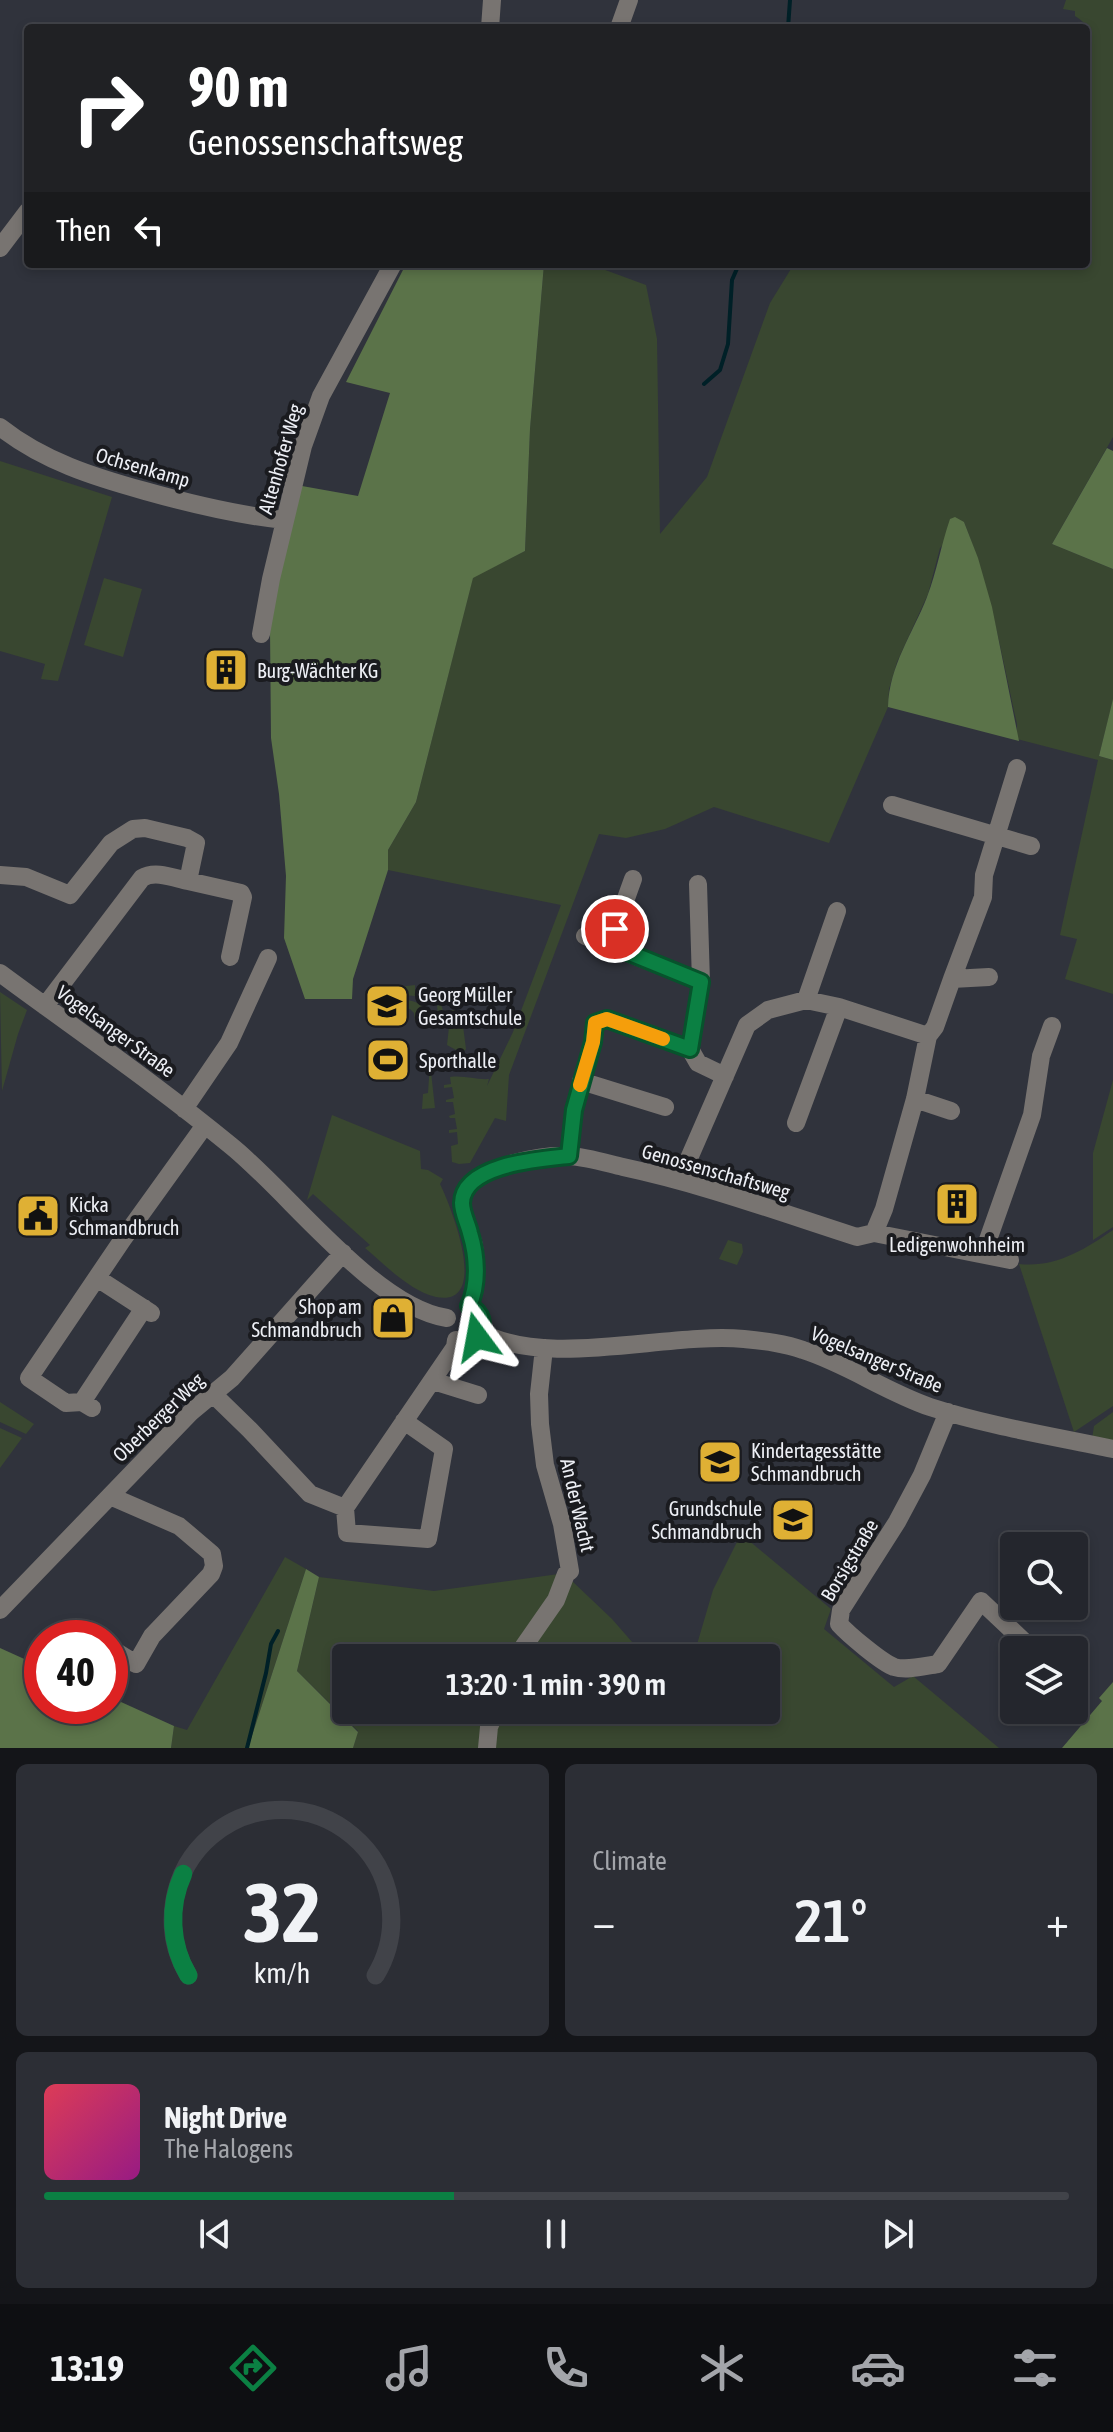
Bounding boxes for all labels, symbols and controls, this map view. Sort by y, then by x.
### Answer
text: 90 m [188,55,289,119]
icon: right [56,56,160,160]
text: Genossenschaftsweg [188,121,463,163]
icon: left [127,208,171,252]
text: Then [56,213,111,247]
street label: Altenhofer Weg [253,401,307,517]
street label: Ochsenkamp [93,443,193,491]
building icon: Burg-Wächter KG [202,646,250,694]
place label: Burg-Wächter KG [257,659,378,682]
pin [581,895,649,963]
icon: arrive [593,907,637,951]
street label: Vogelsanger Straße [52,980,180,1082]
school or university icon: Georg Müller Gesamtschule [363,982,411,1030]
place label: Georg Müller Gesamtschule [418,983,522,1029]
sports icon: Sporthalle [364,1036,412,1084]
place label: Sporthalle [419,1049,496,1072]
street label: Genossenschaftsweg [639,1139,793,1203]
building icon: Ledigenwohnheim [933,1180,981,1228]
public building icon: Kicka Schmandbruch [14,1192,62,1240]
place label: Kicka Schmandbruch [69,1193,180,1239]
place label: Ledigenwohnheim [889,1233,1025,1256]
shop icon: Shop am Schmandbruch [369,1294,417,1342]
place label: Shop am Schmandbruch [251,1295,362,1341]
position arrow [435,1295,519,1379]
street label: Vogelsanger Straße [808,1321,946,1397]
street label: Oberberger Weg [108,1368,209,1466]
school or university icon: Kindertagesstätte Schmandbruch [696,1438,744,1486]
place label: Kindertagesstätte Schmandbruch [751,1439,881,1485]
street label: An der Wacht [556,1456,600,1554]
school or university icon: Grundschule Schmandbruch [769,1496,817,1544]
place label: Grundschule Schmandbruch [651,1497,762,1543]
street label: Borsigstraße [816,1515,882,1605]
map controls [1000,1532,1088,1724]
button: search [1000,1532,1088,1620]
speed limit sign: 40 [24,1620,128,1724]
button: layers [1000,1636,1088,1724]
text: 13:20 · 1 min · 390 m [446,1667,666,1701]
text: Climate [593,1846,667,1876]
text: 32 [243,1864,321,1960]
text: 21° [794,1886,867,1955]
text: − [593,1896,615,1946]
text: + [1046,1896,1069,1946]
text: km/h [254,1956,311,1989]
text: Night Drive [164,2100,287,2134]
text: The Halogens [164,2134,293,2164]
icon: previous [193,2212,237,2256]
icon: pause [534,2212,578,2256]
icon: next [876,2212,920,2256]
icon: directions [225,2340,281,2396]
icon: music [381,2340,437,2396]
icon: phone [538,2340,594,2396]
icon: climate [694,2340,750,2396]
icon: car [850,2340,906,2396]
icon: filters [1007,2340,1063,2396]
text: 13:19 [50,2347,124,2389]

